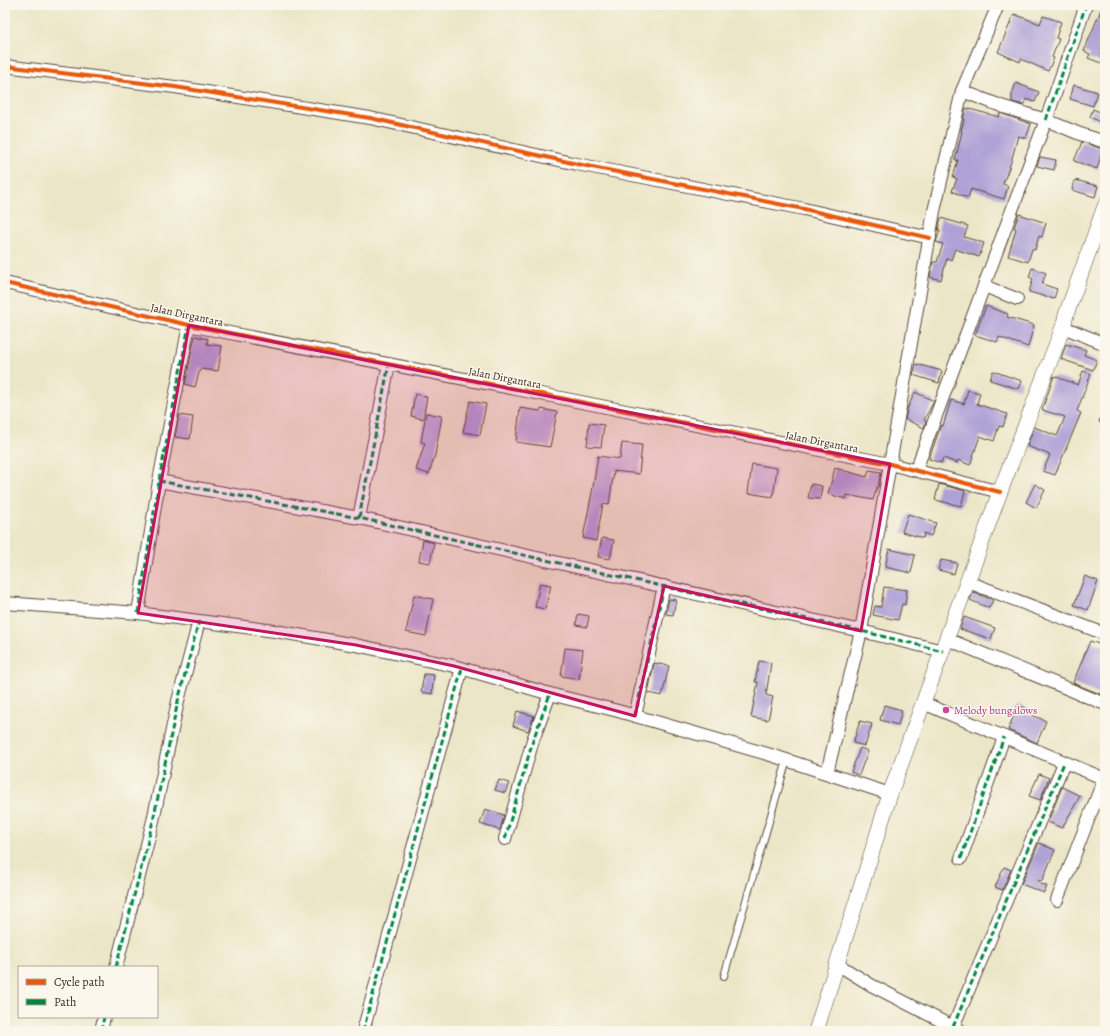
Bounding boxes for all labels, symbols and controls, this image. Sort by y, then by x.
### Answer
street label: Jalan Dirgantara [149,300,226,330]
street label: Jalan Dirgantara [467,364,544,393]
street label: Jalan Dirgantara [784,428,861,457]
place label: Melody bungalows [954,703,1037,718]
marker: Melody bungalows [941,705,951,715]
legend [18,966,158,1018]
text: Cycle path [54,974,105,990]
text: Path [54,994,77,1010]

